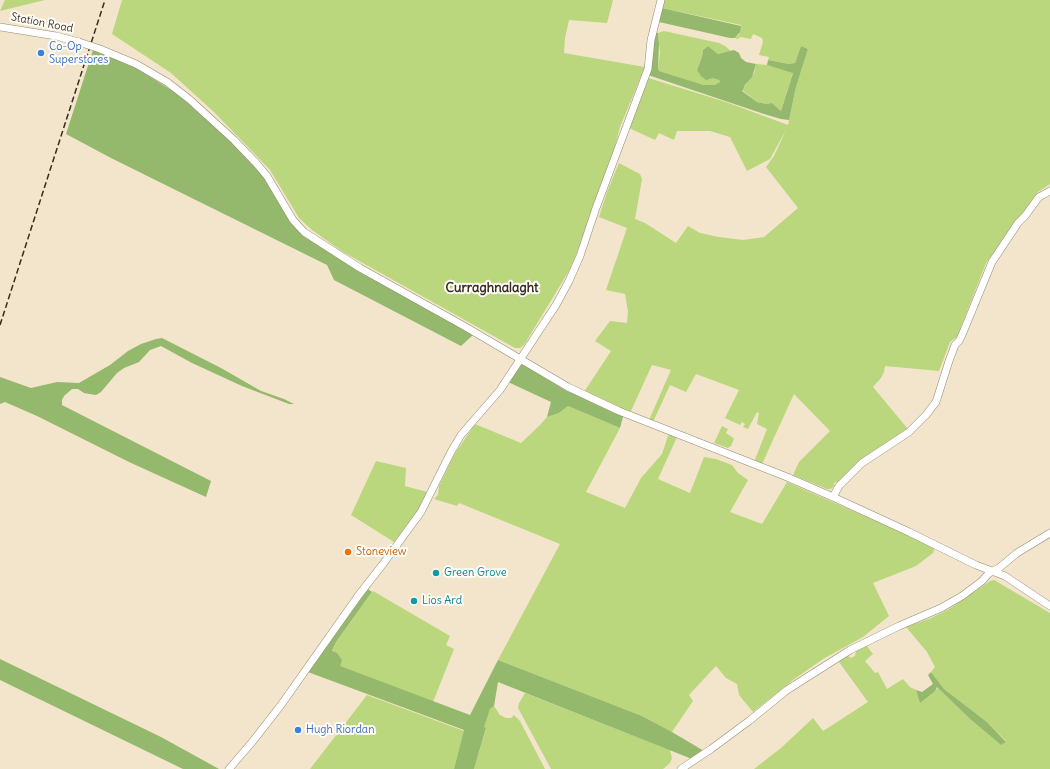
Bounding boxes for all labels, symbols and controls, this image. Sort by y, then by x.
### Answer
street label: Station Road [10,11,74,35]
place label: Co-Op Superstores [49,40,108,66]
marker: Co-Op Superstores [36,48,46,58]
district label: Curraghnalaght [446,280,538,296]
place label: Stoneview [356,545,406,559]
marker: Stoneview [343,547,353,557]
place label: Green Grove [444,566,507,580]
marker: Green Grove [431,568,441,578]
place label: Lios Ard [422,594,462,608]
marker: Lios Ard [409,596,419,606]
place label: Hugh Riordan [306,723,375,737]
marker: Hugh Riordan [293,725,303,735]

